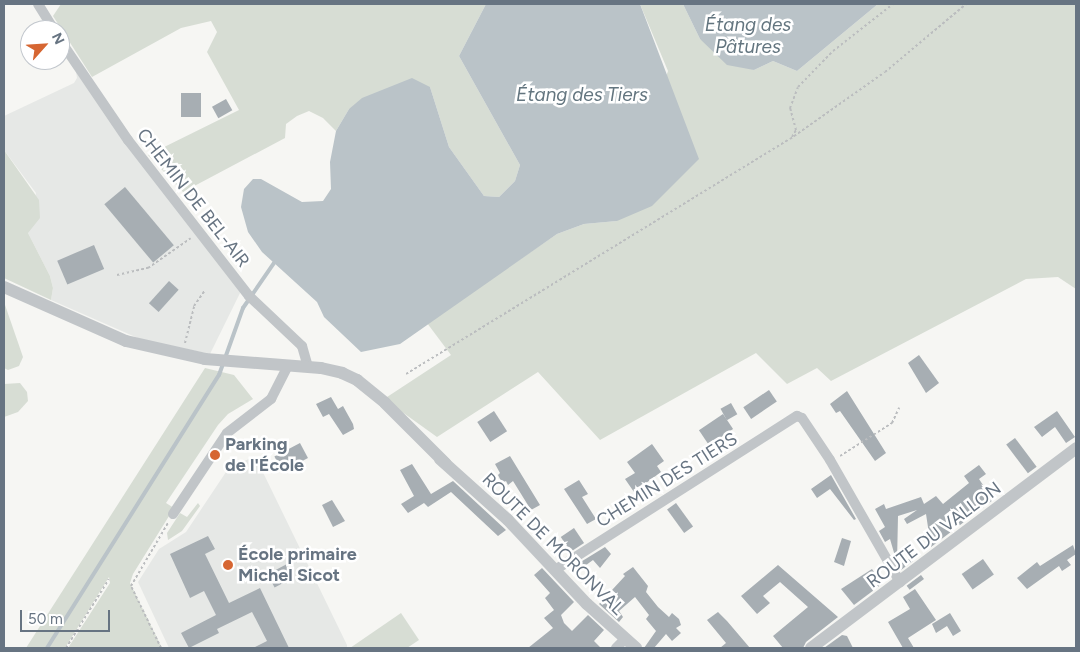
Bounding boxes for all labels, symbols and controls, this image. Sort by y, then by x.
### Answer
water label: Étang des Pâtures [705,14,791,58]
north arrow [20,20,70,70]
text: N [48,30,68,47]
water label: Étang des Tiers [516,84,648,106]
street label: CHEMIN DE BEL-AIR [132,124,254,272]
street label: CHEMIN DES TIERS [593,428,741,532]
place label: Parking de l'École [225,434,304,476]
marker: Parking de l'École [209,449,221,461]
street label: ROUTE DE MORONVAL [478,469,628,619]
street label: ROUTE DU VALLON [863,477,1005,593]
place label: École primaire Michel Sicot [238,544,357,586]
marker: École primaire Michel Sicot [222,559,234,571]
scale bar [22,600,112,632]
text: 50 m [28,610,63,628]

